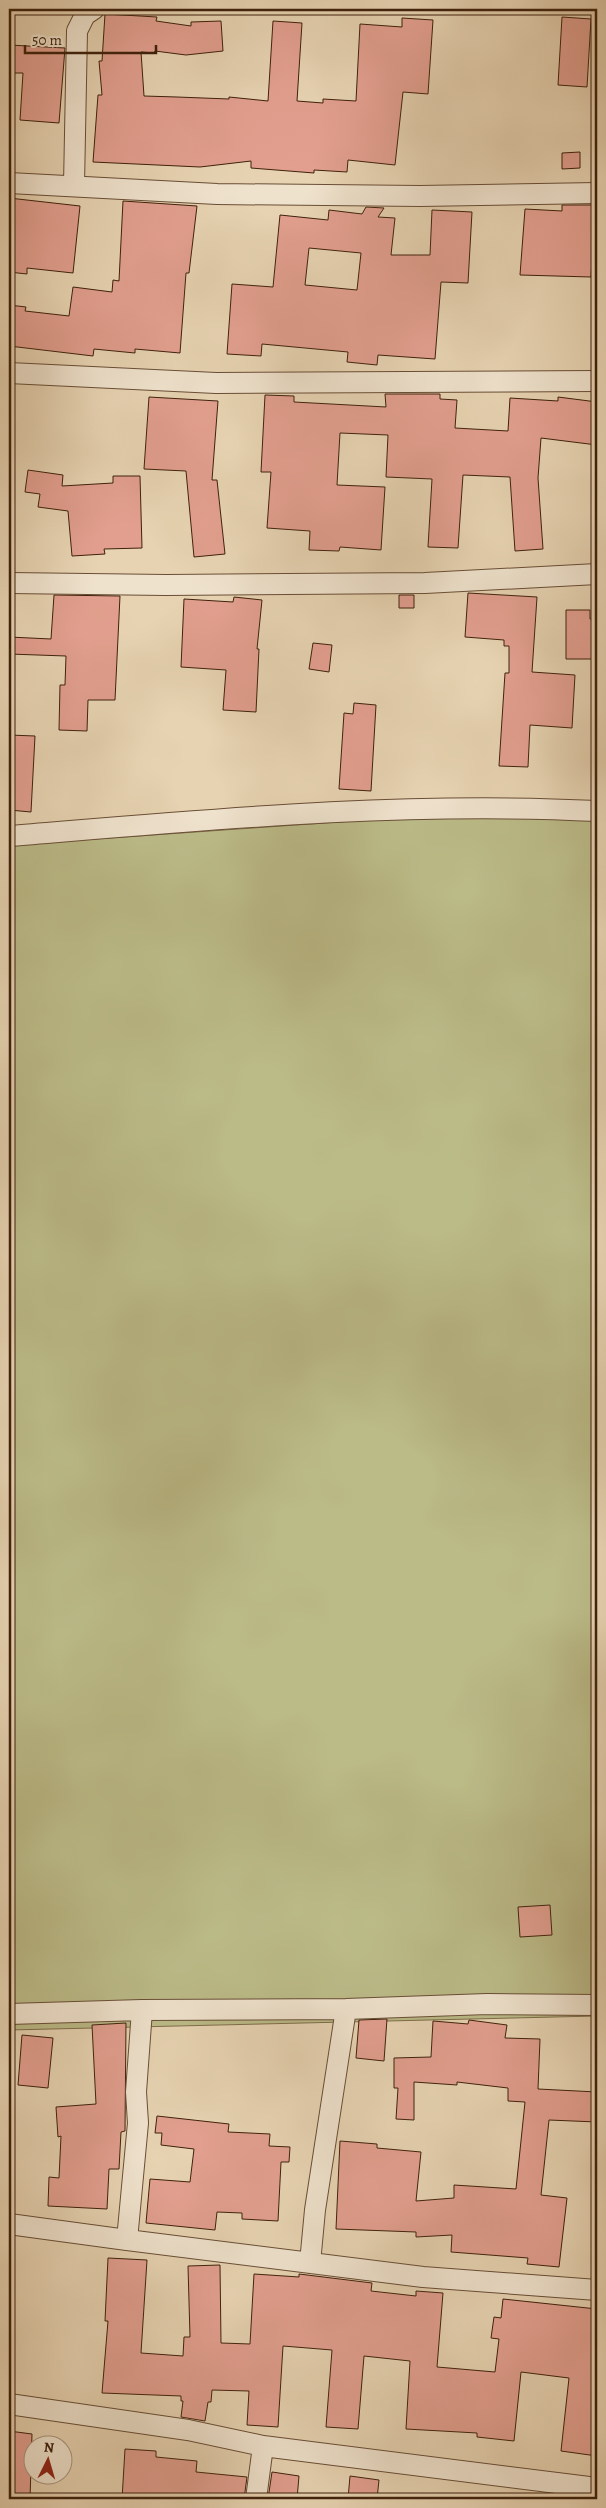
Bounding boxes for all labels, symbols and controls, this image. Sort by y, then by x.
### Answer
scale bar [25,22,156,54]
text: 50 m [32,30,62,50]
north arrow [22,2436,72,2486]
text: N [43,2438,55,2457]

